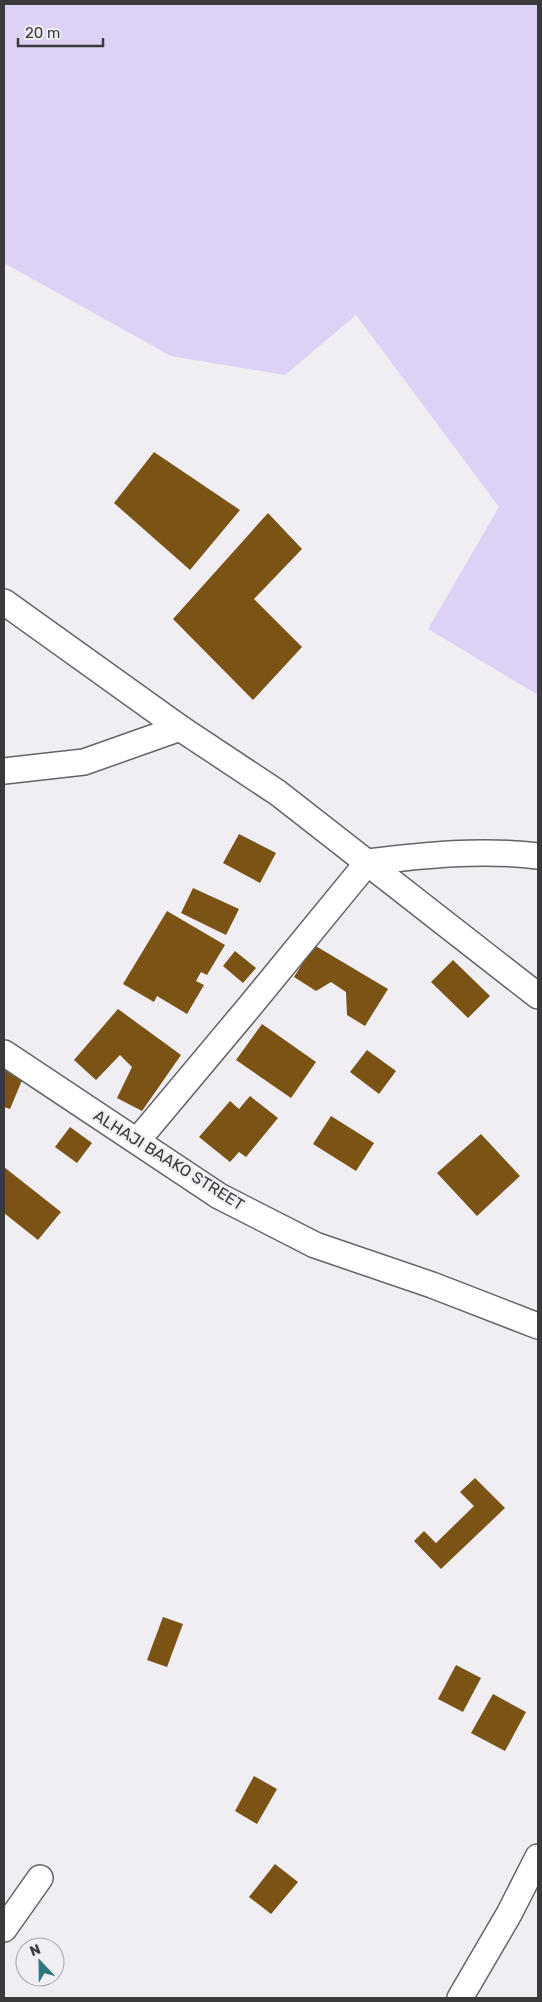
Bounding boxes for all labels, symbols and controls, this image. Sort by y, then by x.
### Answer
scale bar [18,15,102,47]
text: 20 m [25,24,60,42]
street label: ALHAJI BAAKO STREET [90,1106,248,1214]
north arrow [15,1937,65,1987]
text: N [27,1941,43,1960]

